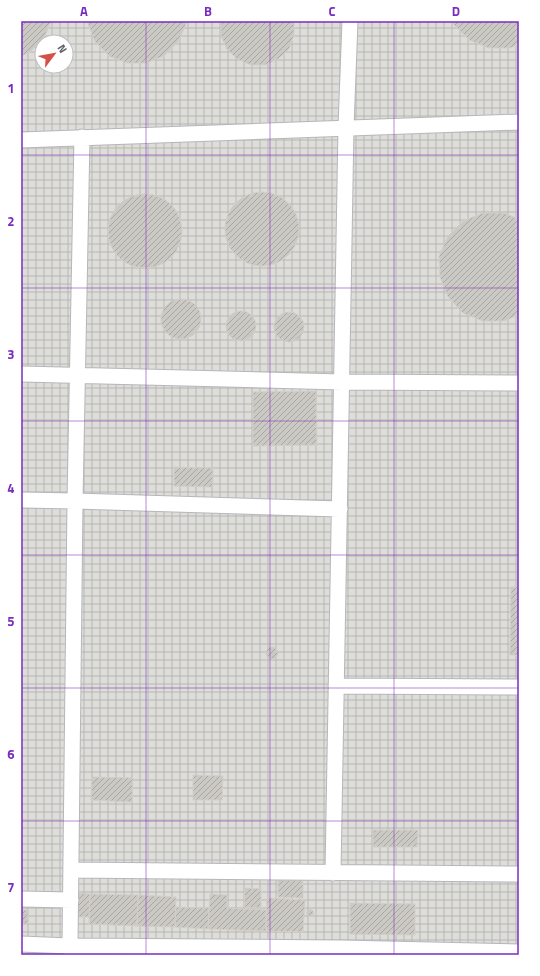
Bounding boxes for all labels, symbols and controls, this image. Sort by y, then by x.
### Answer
text: A [80,1,88,21]
text: B [204,1,212,21]
text: C [328,1,336,21]
text: D [452,1,460,21]
north arrow [34,34,74,74]
text: N [54,41,71,56]
text: 1 [7,78,15,98]
text: 2 [7,211,15,231]
text: 3 [7,344,15,364]
text: 4 [7,478,15,498]
text: 5 [7,611,15,631]
text: 6 [7,744,15,764]
text: 7 [7,877,15,897]

